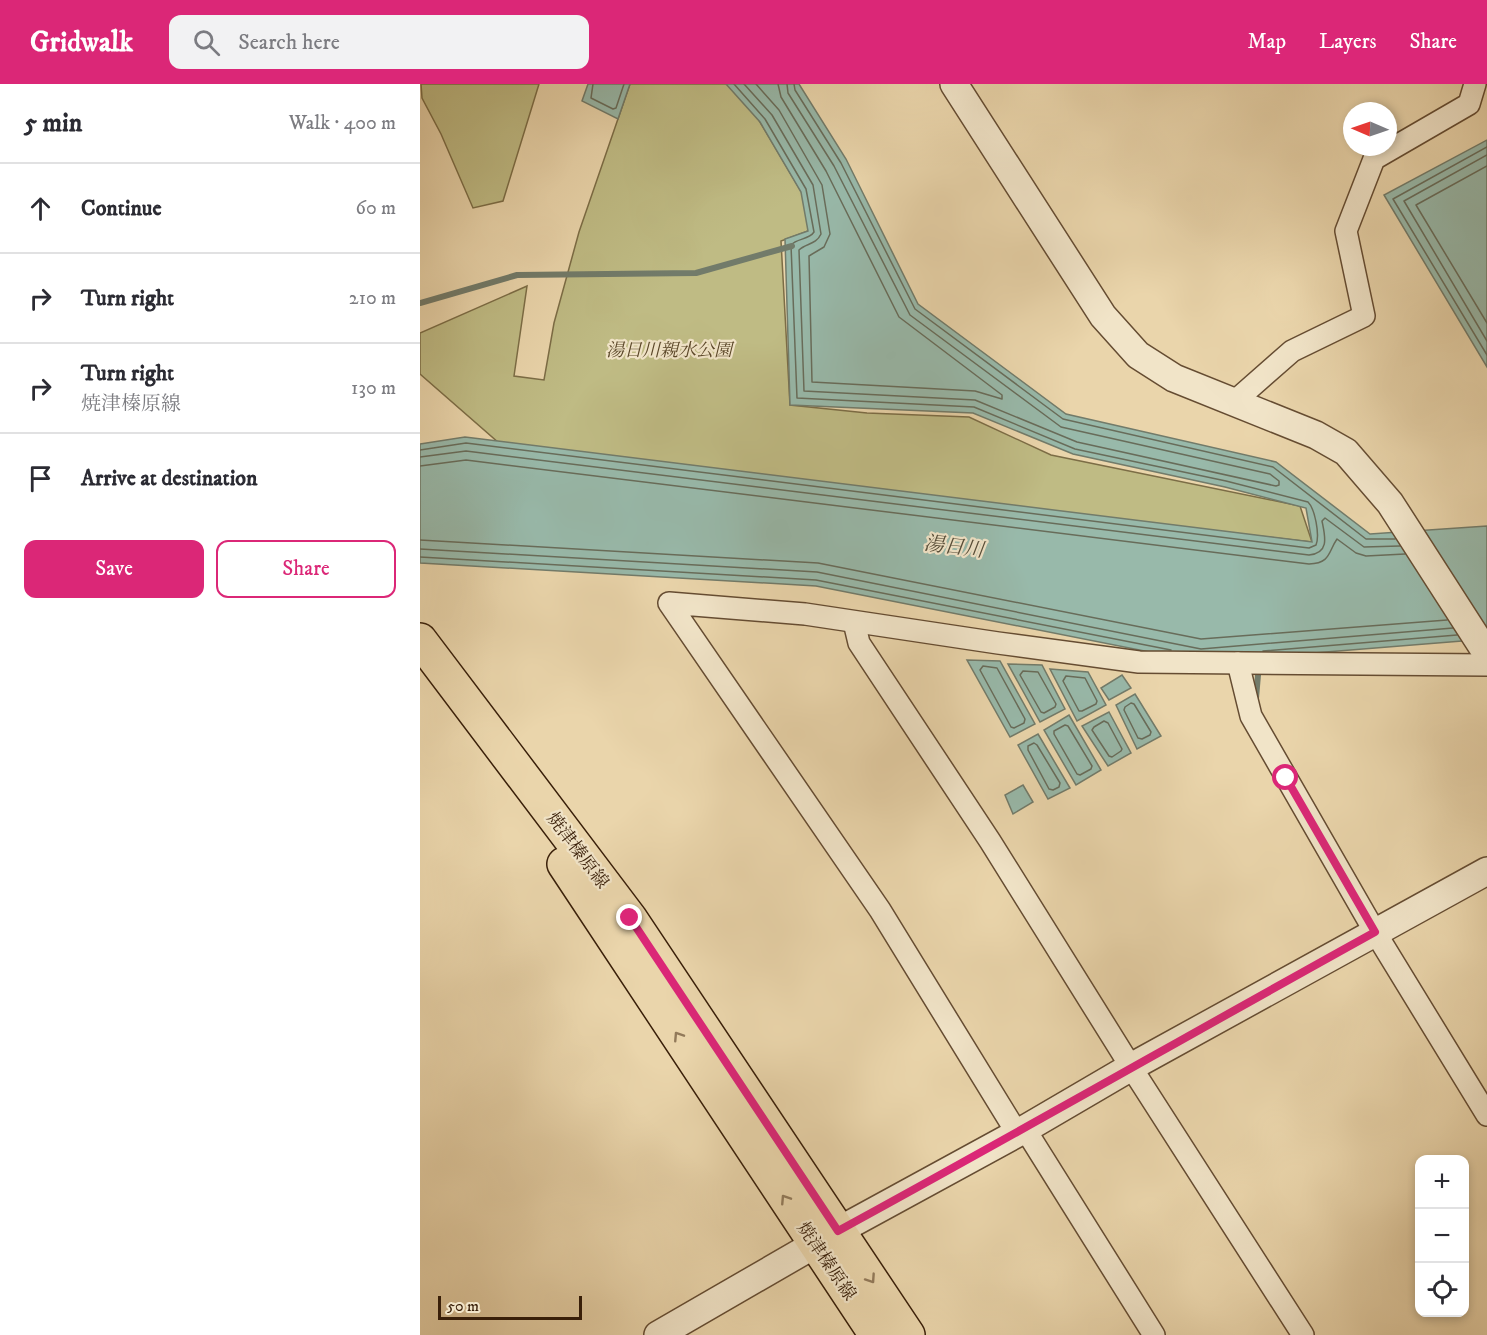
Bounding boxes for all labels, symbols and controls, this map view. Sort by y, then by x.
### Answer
search box [169,15,589,69]
text: Gridwalk [30,25,133,60]
icon: search [190,26,223,59]
text: Search here [238,29,340,56]
text: Map [1247,29,1286,55]
text: Layers [1319,29,1377,55]
text: Share [1410,29,1457,55]
north arrow [1343,102,1397,156]
text: 5 min [24,107,82,140]
text: Walk · 400 m [289,111,396,136]
icon: ahead [24,192,57,225]
text: Continue [81,195,162,222]
text: 60 m [356,196,396,221]
icon: right [24,282,57,315]
text: Turn right [81,285,174,312]
text: 210 m [349,286,396,311]
park label: 湯日川親水公園 [606,340,735,362]
text: Turn right [81,360,174,387]
icon: right [24,372,57,405]
text: 130 m [351,376,396,401]
text: 焼津榛原線 [81,392,181,417]
icon: arrive [24,462,57,495]
text: Arrive at destination [81,465,258,492]
water label: 湯日川 [923,531,987,564]
button: Save [24,540,204,598]
button: Share [216,540,396,598]
route start [1272,764,1298,790]
street label: 焼津榛原線 [541,808,613,893]
route end [616,904,642,930]
one-way arrow [674,1032,685,1043]
map controls [1415,1155,1469,1317]
button: + [1415,1155,1469,1209]
one-way arrow [781,1195,793,1205]
button: − [1415,1209,1469,1263]
street label: 焼津榛原線 [792,1218,860,1305]
button: locate [1415,1263,1469,1317]
one-way arrow [863,1273,874,1284]
scale bar [438,1293,582,1320]
text: 50 m [447,1296,479,1316]

